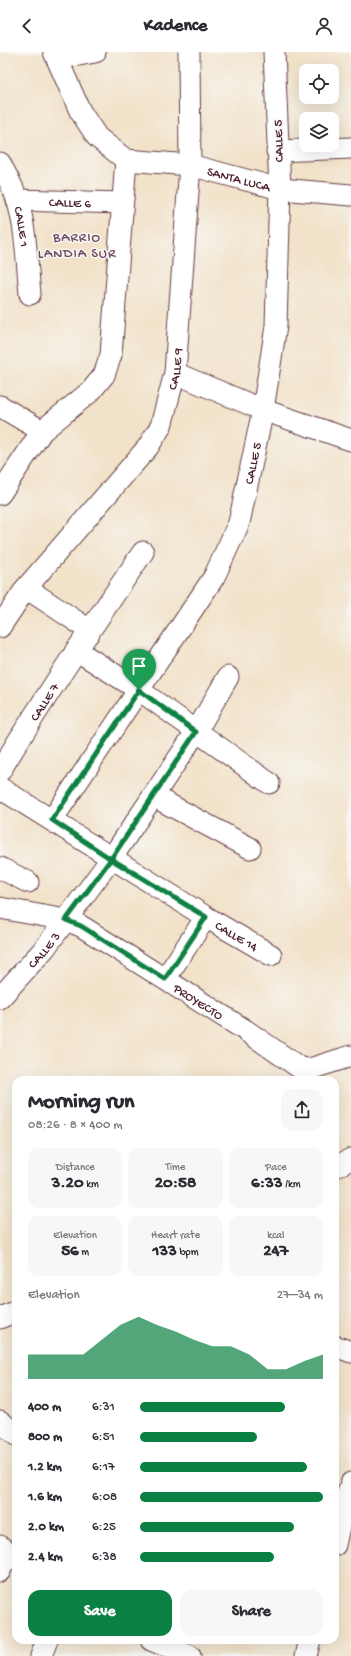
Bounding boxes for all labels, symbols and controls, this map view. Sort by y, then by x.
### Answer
icon: back [16,15,38,37]
icon: person [313,15,335,37]
text: Kadence [144,16,207,37]
map controls [299,64,339,152]
button: locate [299,64,339,104]
button: layers [299,112,339,152]
street label: CALLE 5 [271,119,288,162]
street label: SANTA LUCA [205,165,273,196]
street label: CALLE 6 [49,196,92,212]
street label: CALLE 1 [9,205,31,248]
district label: BARRIO LANDIA SUR [38,230,116,263]
street label: CALLE 9 [166,347,187,392]
street label: CALLE 5 [242,441,266,486]
pin [122,649,156,690]
icon: arrive [128,655,150,677]
street label: CALLE 7 [28,680,64,725]
street label: CALLE 14 [212,919,260,956]
street label: CALLE 3 [26,930,64,972]
street label: PROYECTO [169,981,225,1024]
button: share [281,1089,323,1131]
text: Morning run [28,1090,134,1116]
text: 08:26 · 8 × 400 m [28,1118,123,1133]
text: Distance [56,1162,95,1174]
text: Time [165,1162,186,1174]
text: Pace [265,1162,287,1174]
text: 3.20 [51,1174,84,1194]
text: 20:58 [155,1174,196,1194]
text: 6:33 [251,1174,283,1194]
text: km [84,1179,99,1191]
text: /km [283,1179,301,1191]
text: Elevation [53,1230,97,1242]
text: Heart rate [151,1230,200,1242]
text: kcal [267,1230,284,1242]
text: 56 [61,1242,79,1262]
text: 133 [152,1242,177,1262]
text: 247 [263,1242,288,1262]
text: m [79,1247,89,1259]
text: bpm [177,1247,199,1259]
text: Elevation [28,1288,80,1303]
text: 27–34 m [277,1288,323,1303]
text: 400 m [28,1400,61,1415]
text: 6:31 [92,1400,115,1415]
text: 800 m [28,1430,62,1445]
text: 6:51 [92,1430,115,1445]
text: 1.2 km [28,1460,62,1475]
text: 6:17 [92,1460,115,1475]
text: 1.6 km [28,1490,62,1505]
text: 6:08 [92,1490,117,1505]
text: 2.0 km [28,1520,64,1535]
text: 6:25 [92,1520,116,1535]
text: 2.4 km [28,1550,63,1565]
text: 6:38 [92,1550,117,1565]
button: Save [28,1590,172,1636]
button: Share [180,1590,323,1636]

